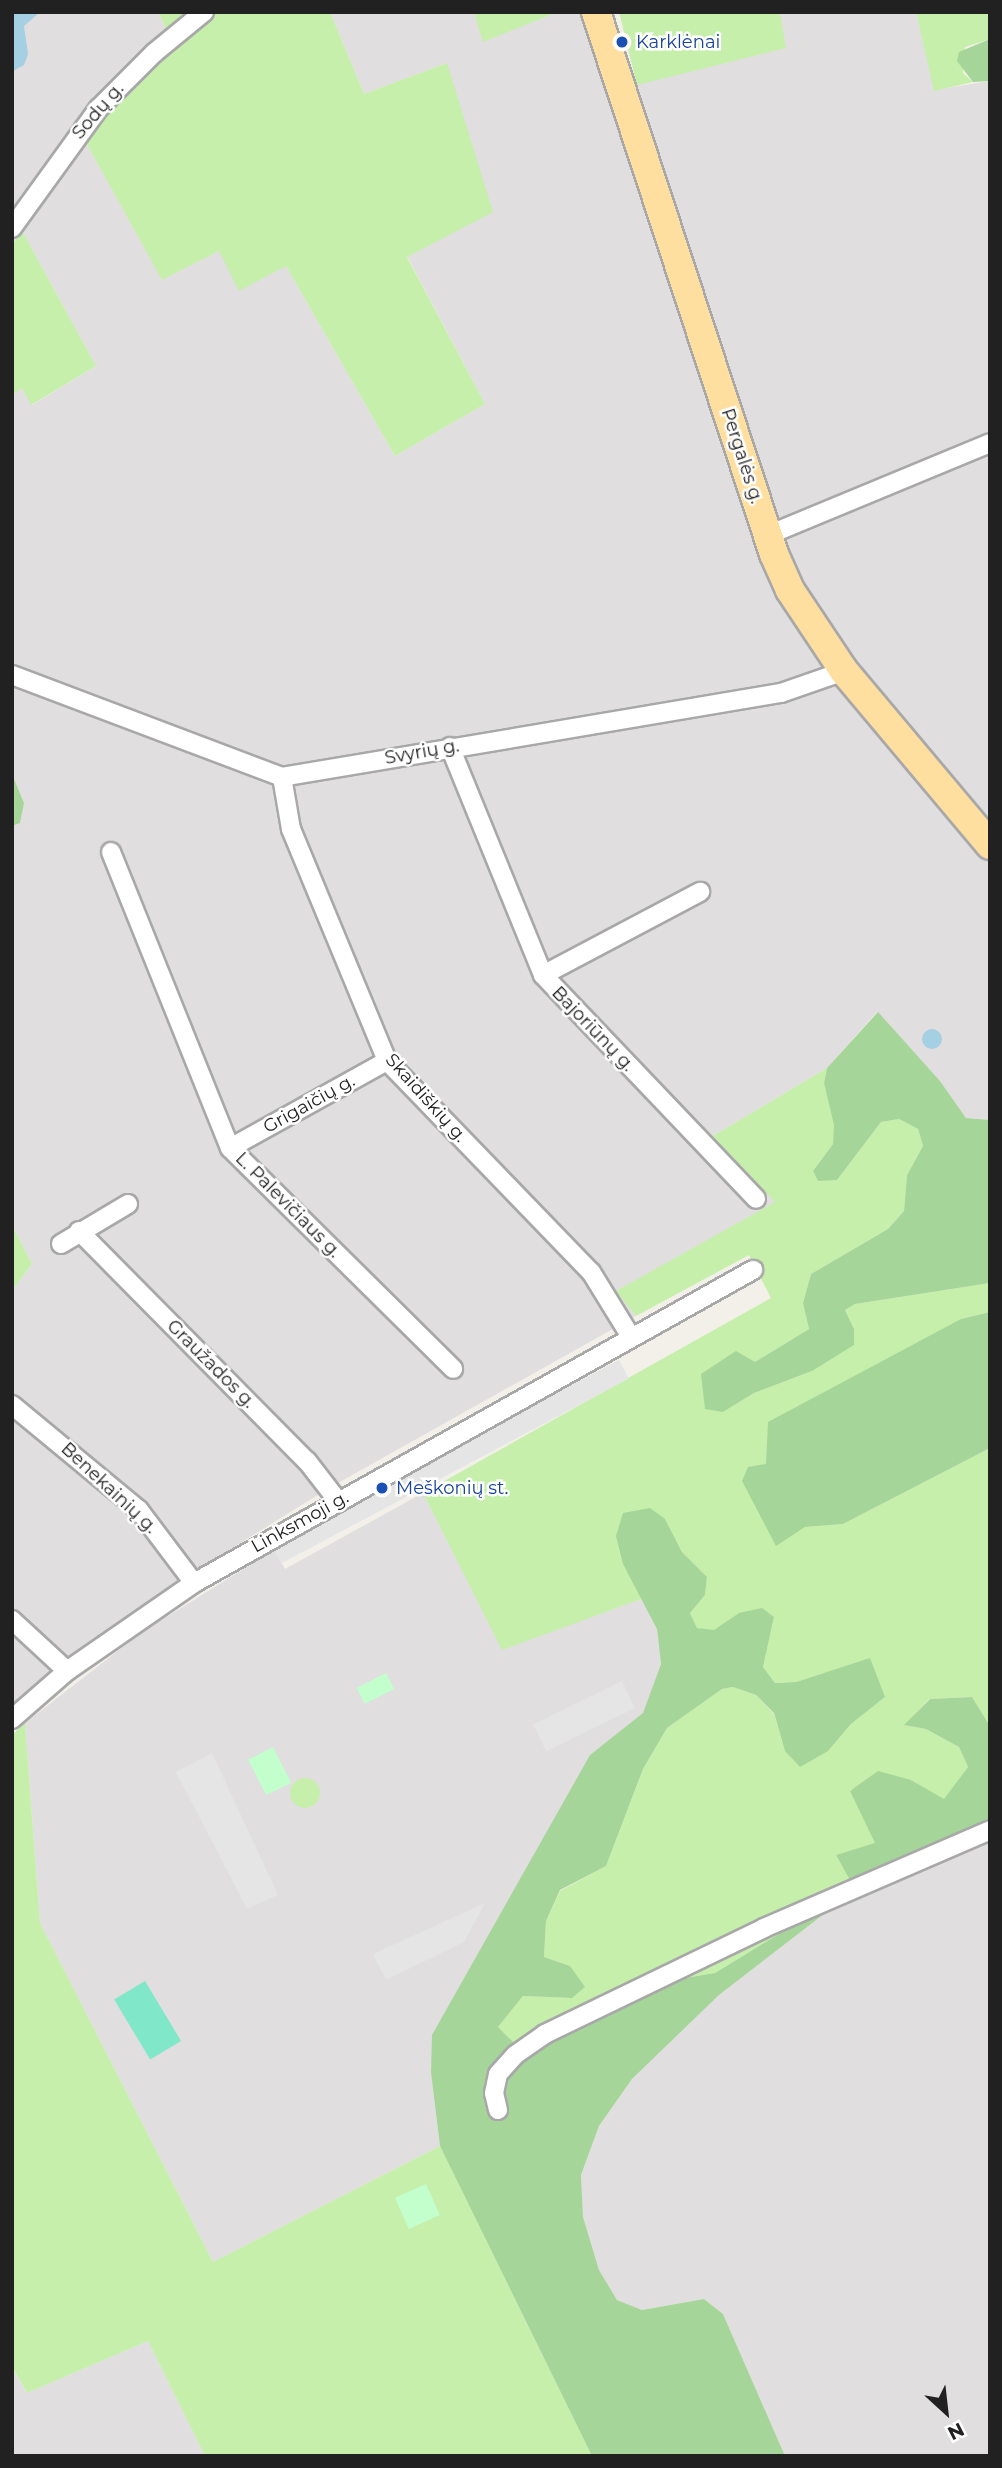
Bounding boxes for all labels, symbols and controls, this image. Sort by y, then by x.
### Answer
place label: Karklėnai [636,31,720,53]
marker: Karklėnai [614,34,630,50]
street label: Sodų g. [68,78,128,144]
street label: Pergalės g. [716,406,768,506]
street label: Svyrių g. [383,735,461,769]
street label: Bajoriūnų g. [547,982,639,1076]
street label: Skaidiškių g. [381,1049,471,1147]
street label: Grigaičių g. [259,1070,359,1138]
street label: L. Palevičiaus g. [231,1148,345,1262]
street label: Graužados g. [162,1315,260,1413]
street label: Benekainių g. [56,1438,162,1538]
place label: Meškonių st. [396,1477,508,1499]
marker: Meškonių st. [374,1480,390,1496]
street label: Linksmoji g. [248,1486,352,1558]
north arrow [911,2377,981,2447]
text: N [944,2417,968,2445]

